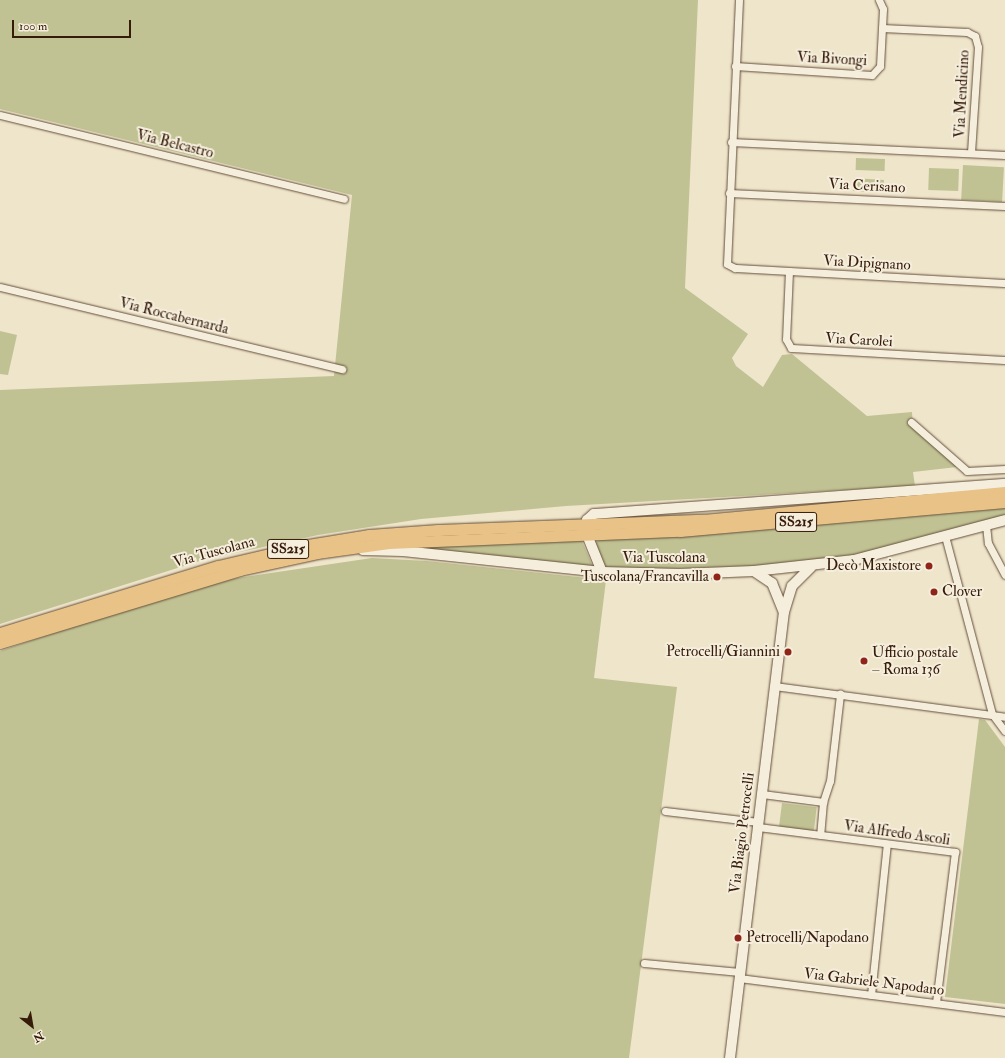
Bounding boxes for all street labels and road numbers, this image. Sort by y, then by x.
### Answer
street label: Via Bivongi [796,48,868,70]
street label: Via Mendicino [951,49,973,139]
street label: Via Belcastro [135,126,215,162]
street label: Via Cerisano [828,175,906,197]
street label: Via Dipignano [823,252,911,274]
street label: Via Roccabernarda [117,294,231,338]
street label: Via Carolei [825,329,893,351]
road number: SS215 [775,510,817,534]
street label: Via Tuscolana [171,533,257,571]
road number: SS215 [267,537,309,561]
street label: Via Tuscolana [622,549,706,567]
street label: Via Biagio Petrocelli [726,771,758,895]
street label: Via Alfredo Ascoli [843,817,951,849]
street label: Via Gabriele Napodano [803,964,945,1000]

